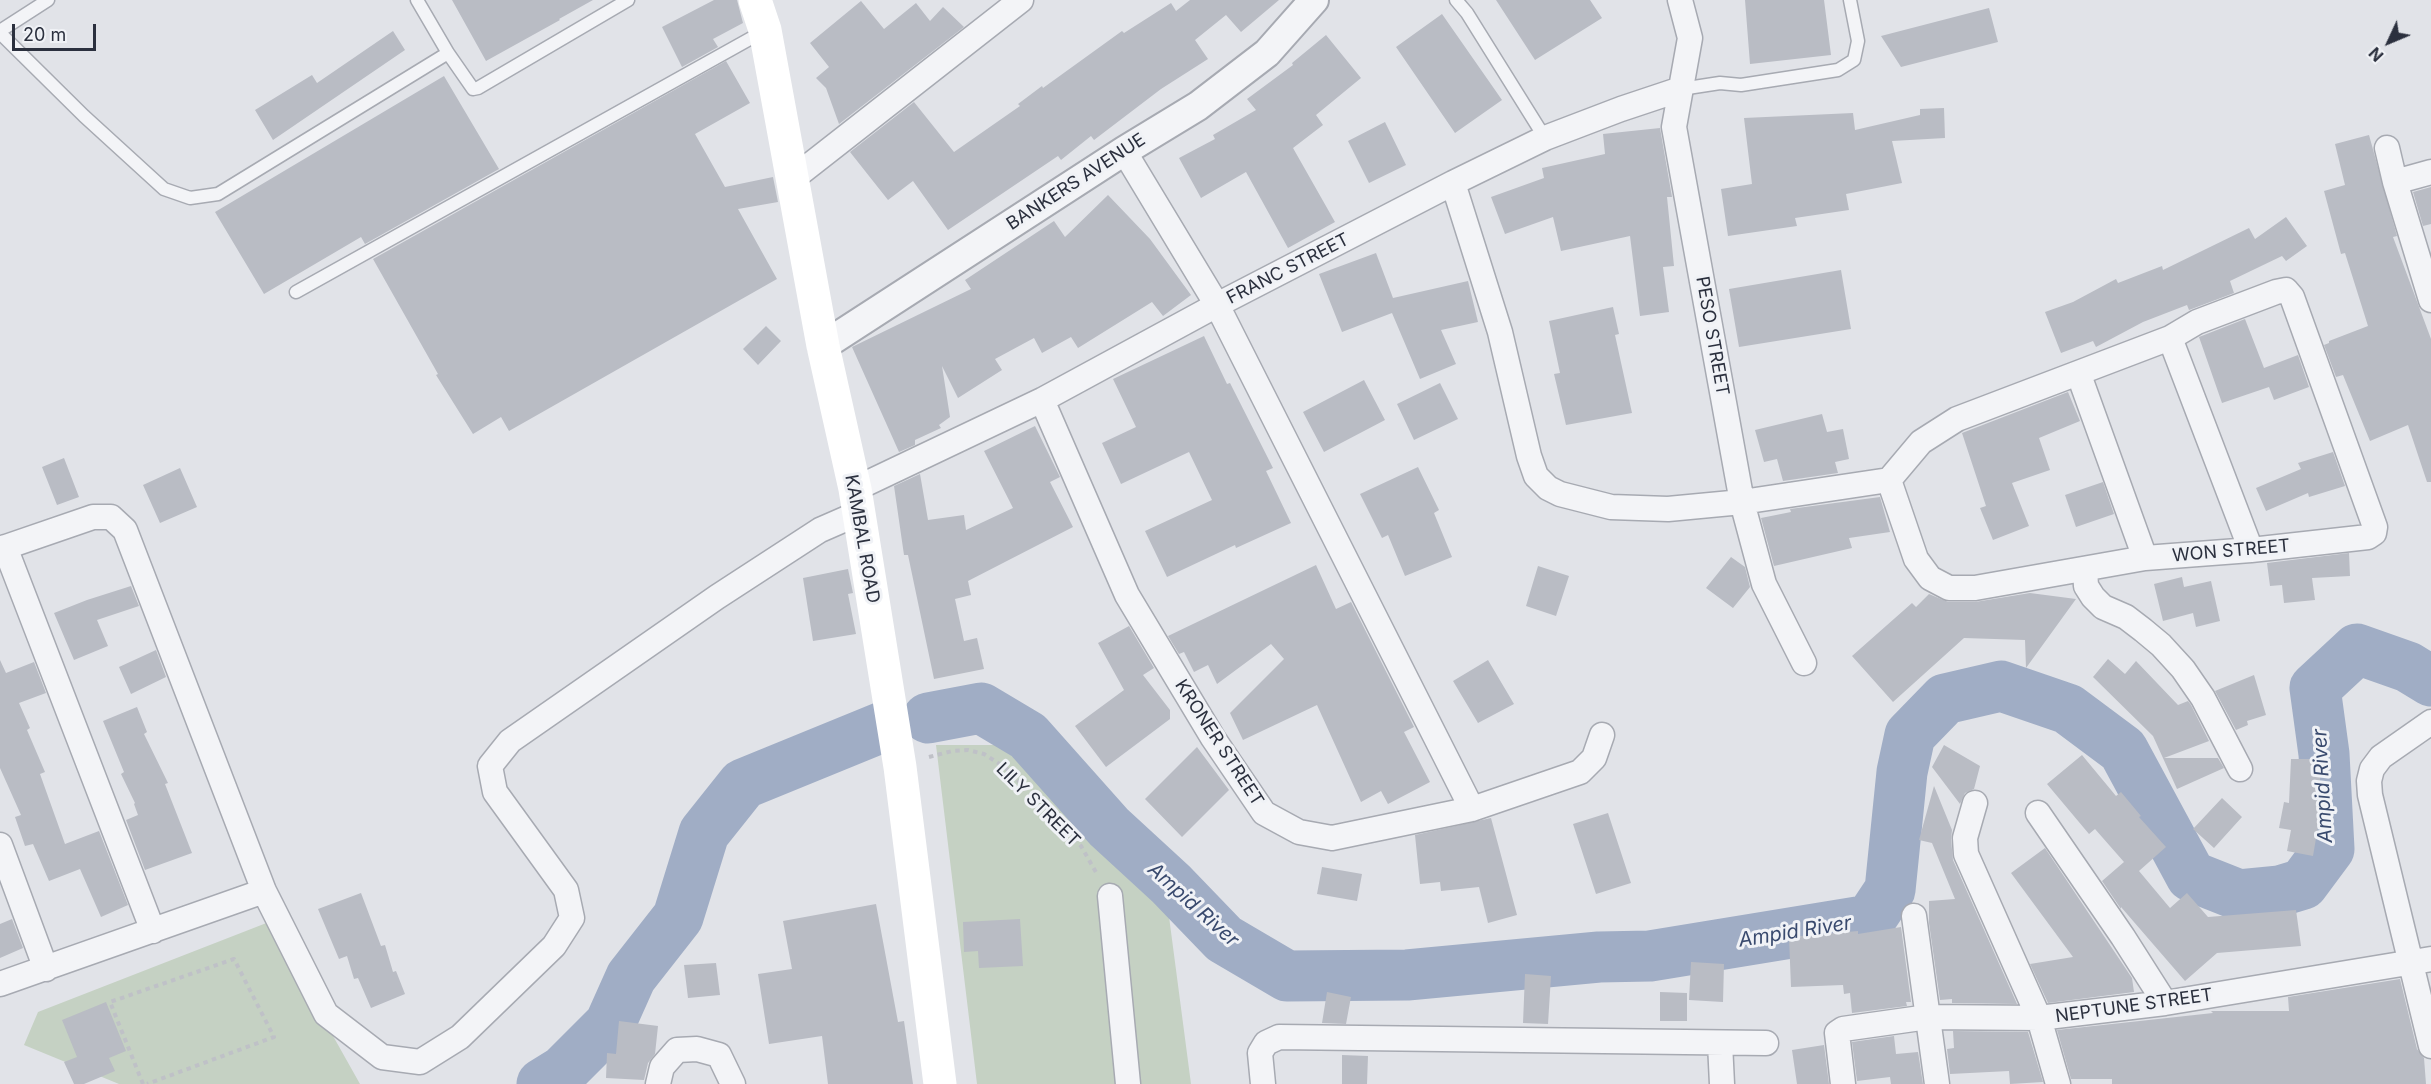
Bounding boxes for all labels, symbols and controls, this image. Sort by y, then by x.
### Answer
scale bar [15,12,99,50]
north arrow [2359,12,2419,72]
text: 20 m [23,24,66,45]
text: N [2365,43,2387,66]
street label: BANKERS AVENUE [1003,129,1149,235]
street label: FRANC STREET [1223,229,1353,309]
street label: PESO STREET [1691,275,1733,397]
street label: KAMBAL ROAD [840,473,884,605]
street label: WON STREET [2171,535,2291,567]
street label: KRONER STREET [1170,676,1268,810]
water label: Ampid River [2308,728,2338,844]
street label: LILY STREET [992,759,1084,851]
water label: Ampid River [1143,858,1243,952]
water label: Ampid River [1737,911,1853,953]
street label: NEPTUNE STREET [2054,984,2214,1028]

